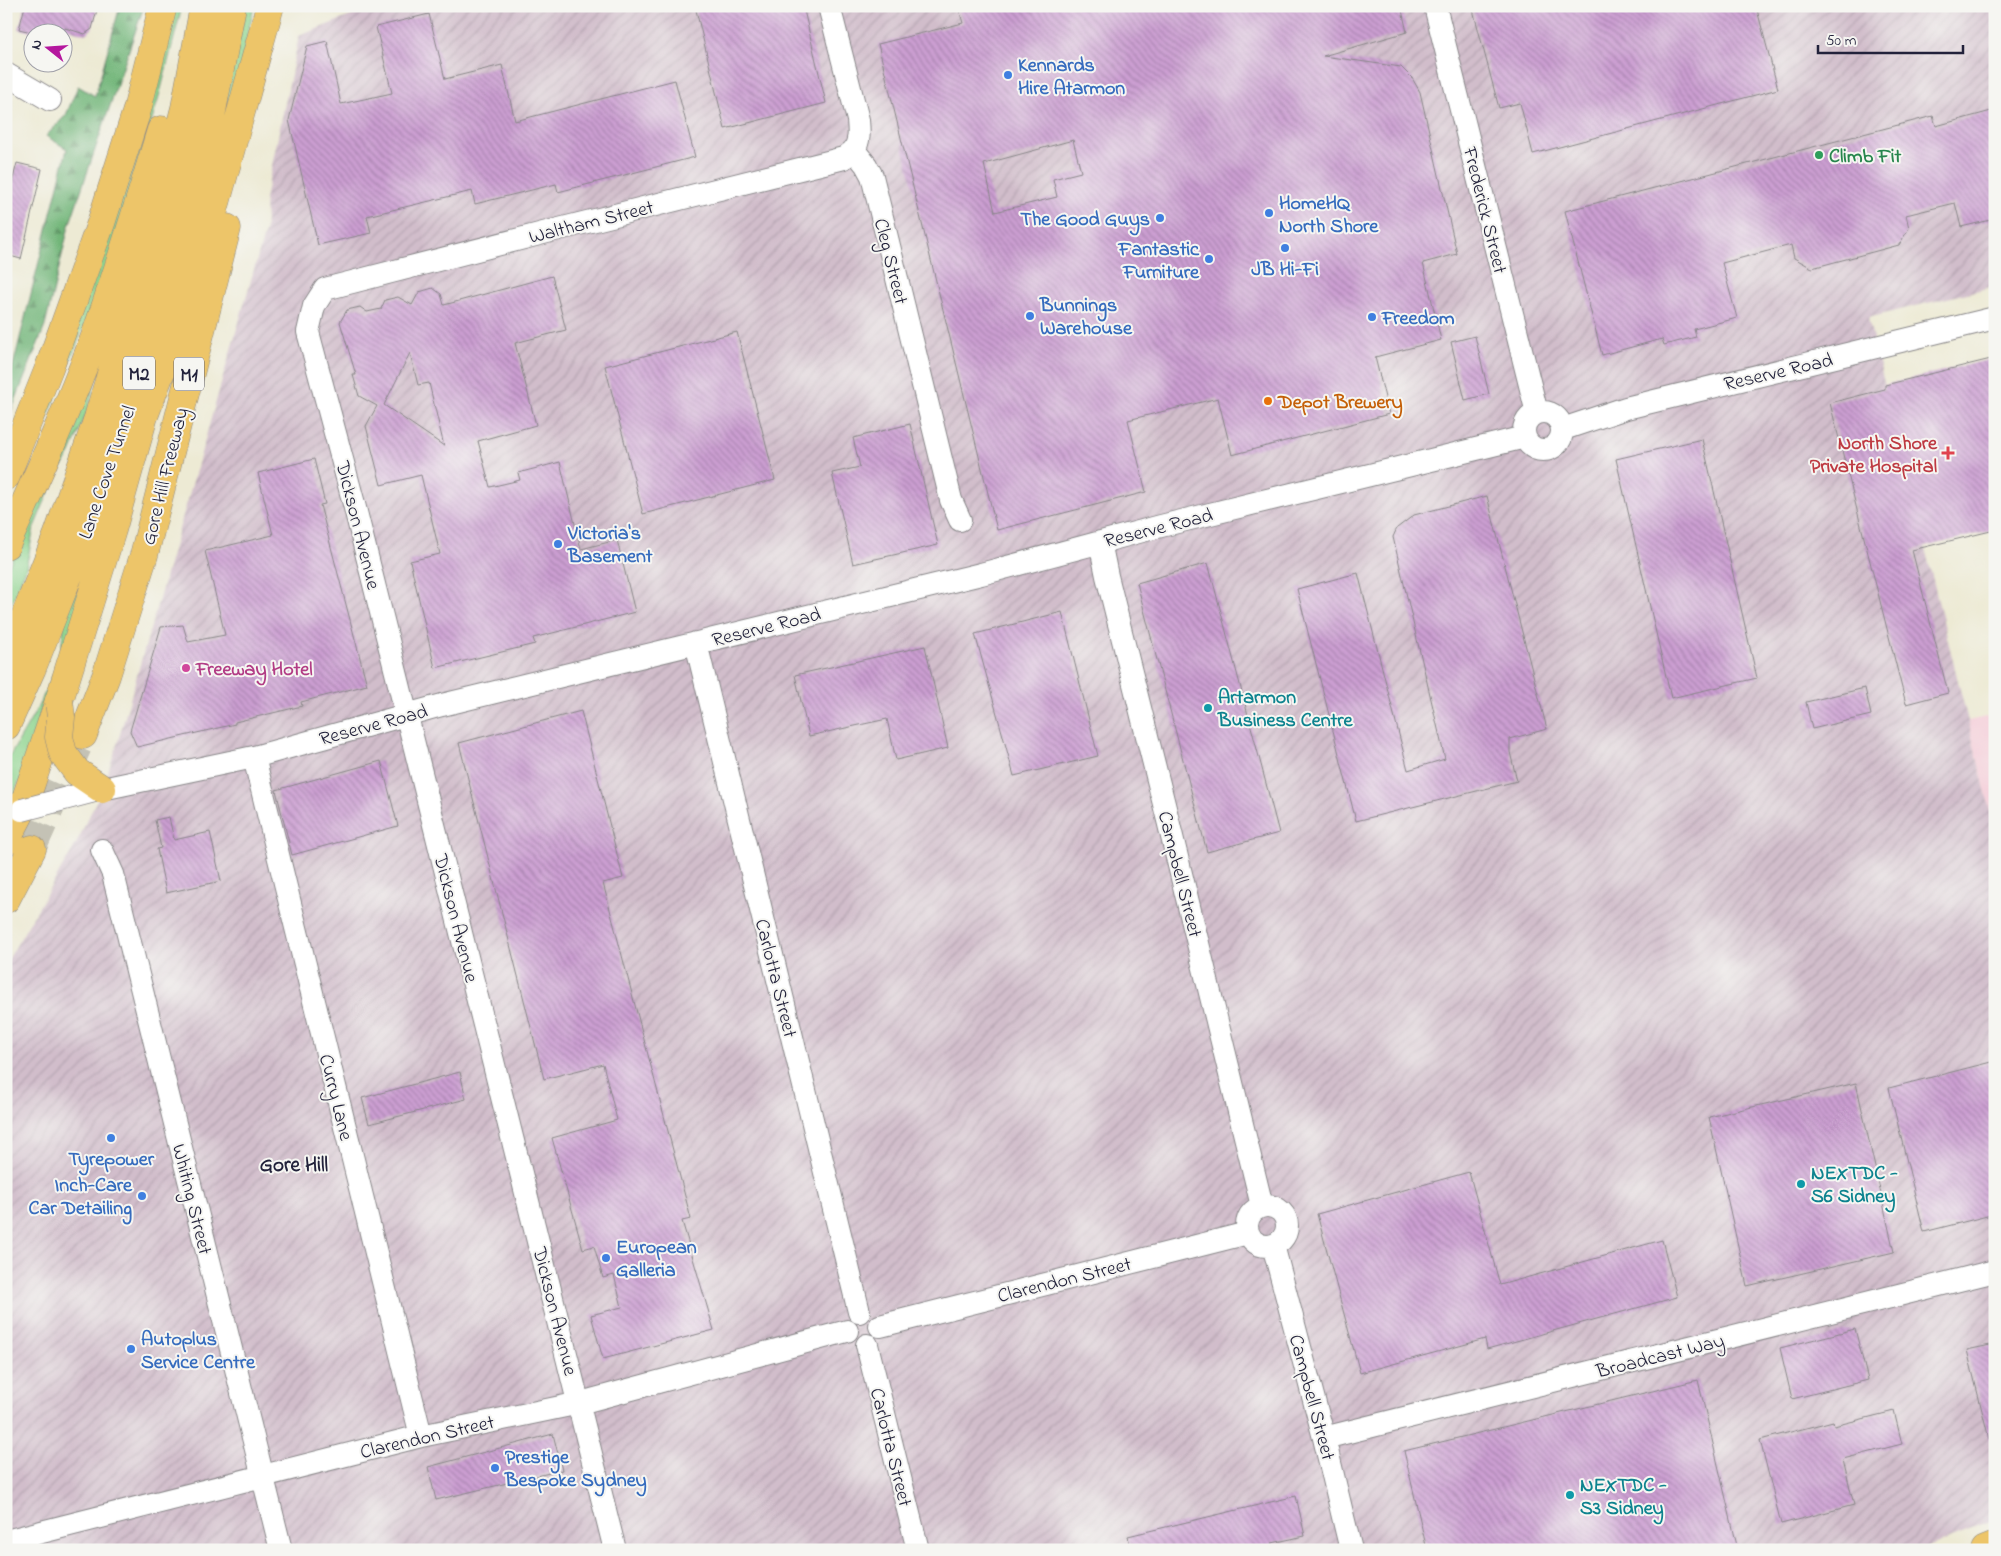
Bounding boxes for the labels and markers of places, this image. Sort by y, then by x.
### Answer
place label: Kennards Hire Atarmon [1018,52,1125,104]
marker: Kennards Hire Atarmon [1002,69,1014,81]
place label: Climb Fit [1829,143,1902,172]
marker: Climb Fit [1813,149,1825,161]
place label: HomeHQ North Shore [1279,190,1379,242]
place label: The Good Guys [1020,206,1150,236]
marker: HomeHQ North Shore [1263,207,1275,219]
marker: The Good Guys [1154,212,1166,224]
place label: Fantastic Furniture [1117,236,1200,288]
marker: JB Hi-Fi [1279,242,1291,254]
marker: Fantastic Furniture [1203,253,1215,265]
place label: JB Hi-Fi [1251,256,1319,285]
place label: Bunnings Warehouse [1039,292,1133,344]
place label: Freedom [1381,305,1455,334]
marker: Bunnings Warehouse [1024,310,1036,322]
marker: Freedom [1366,311,1378,323]
place label: Depot Brewery [1277,389,1403,419]
marker: Depot Brewery [1262,395,1274,407]
place label: North Shore Private Hospital [1810,430,1938,482]
marker: North Shore Private Hospital [1941,446,1955,460]
place label: Victoria's Basement [567,520,653,572]
marker: Victoria's Basement [552,538,564,550]
place label: Freeway Hotel [195,656,313,686]
marker: Freeway Hotel [180,662,192,674]
place label: Artarmon Business Centre [1217,684,1354,736]
marker: Artarmon Business Centre [1202,702,1214,714]
marker: Tyrepower [105,1132,117,1144]
place label: Tyrepower [68,1146,155,1176]
place label: NEXTDC - S6 Sidney [1811,1160,1898,1213]
place label: Inch-Care Car Detailing [28,1172,133,1225]
marker: NEXTDC - S6 Sidney [1795,1178,1807,1190]
marker: Inch-Care Car Detailing [136,1190,148,1202]
place label: European Galleria [616,1234,697,1286]
marker: European Galleria [600,1252,612,1264]
place label: Autoplus Service Centre [141,1326,256,1378]
marker: Autoplus Service Centre [125,1343,137,1355]
place label: Prestige Bespoke Sydney [504,1444,647,1497]
marker: Prestige Bespoke Sydney [489,1462,501,1474]
place label: NEXTDC - S3 Sidney [1580,1472,1667,1525]
marker: NEXTDC - S3 Sidney [1564,1489,1576,1501]

